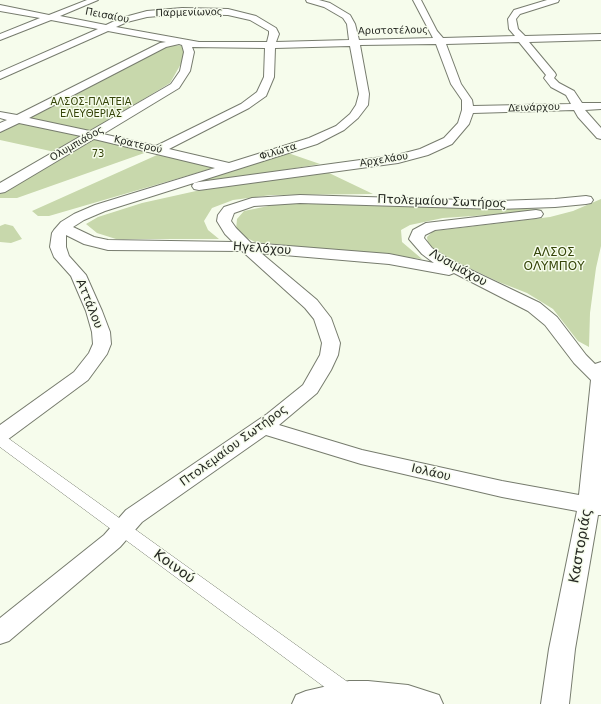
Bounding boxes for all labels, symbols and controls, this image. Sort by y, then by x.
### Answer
street label: Πεισαίου [84,6,130,26]
street label: Παρμενίωνος [155,6,223,20]
street label: Αριστοτέλους [358,24,428,38]
park label: ΑΛΣΟΣ-ΠΛΑΤΕΙΑ ΕΛΕΥΘΕΡΙΑΣ [50,96,132,120]
street label: Δεινάρχου [508,101,560,115]
street label: Ολυμπιάδος [48,124,106,164]
street label: Κρατερού [113,134,163,156]
street label: Φιλώτα [258,141,298,163]
park label: 73 [92,148,104,160]
street label: Αρχελάου [359,150,409,170]
street label: Πτολεμαίου Σωτήρος [377,193,507,211]
street label: Ηγελόχου [232,240,292,258]
street label: Λυσιμάχου [427,246,489,290]
park label: ΑΛΣΟΣ ΟΛΥΜΠΟΥ [523,246,585,274]
street label: Αττάλου [73,277,105,331]
street label: Πτολεμαίου Σωτήρος [177,402,291,490]
street label: Ιολάου [410,461,452,485]
street label: Καστοριάς [566,507,596,585]
street label: Κοινού [150,546,198,588]

